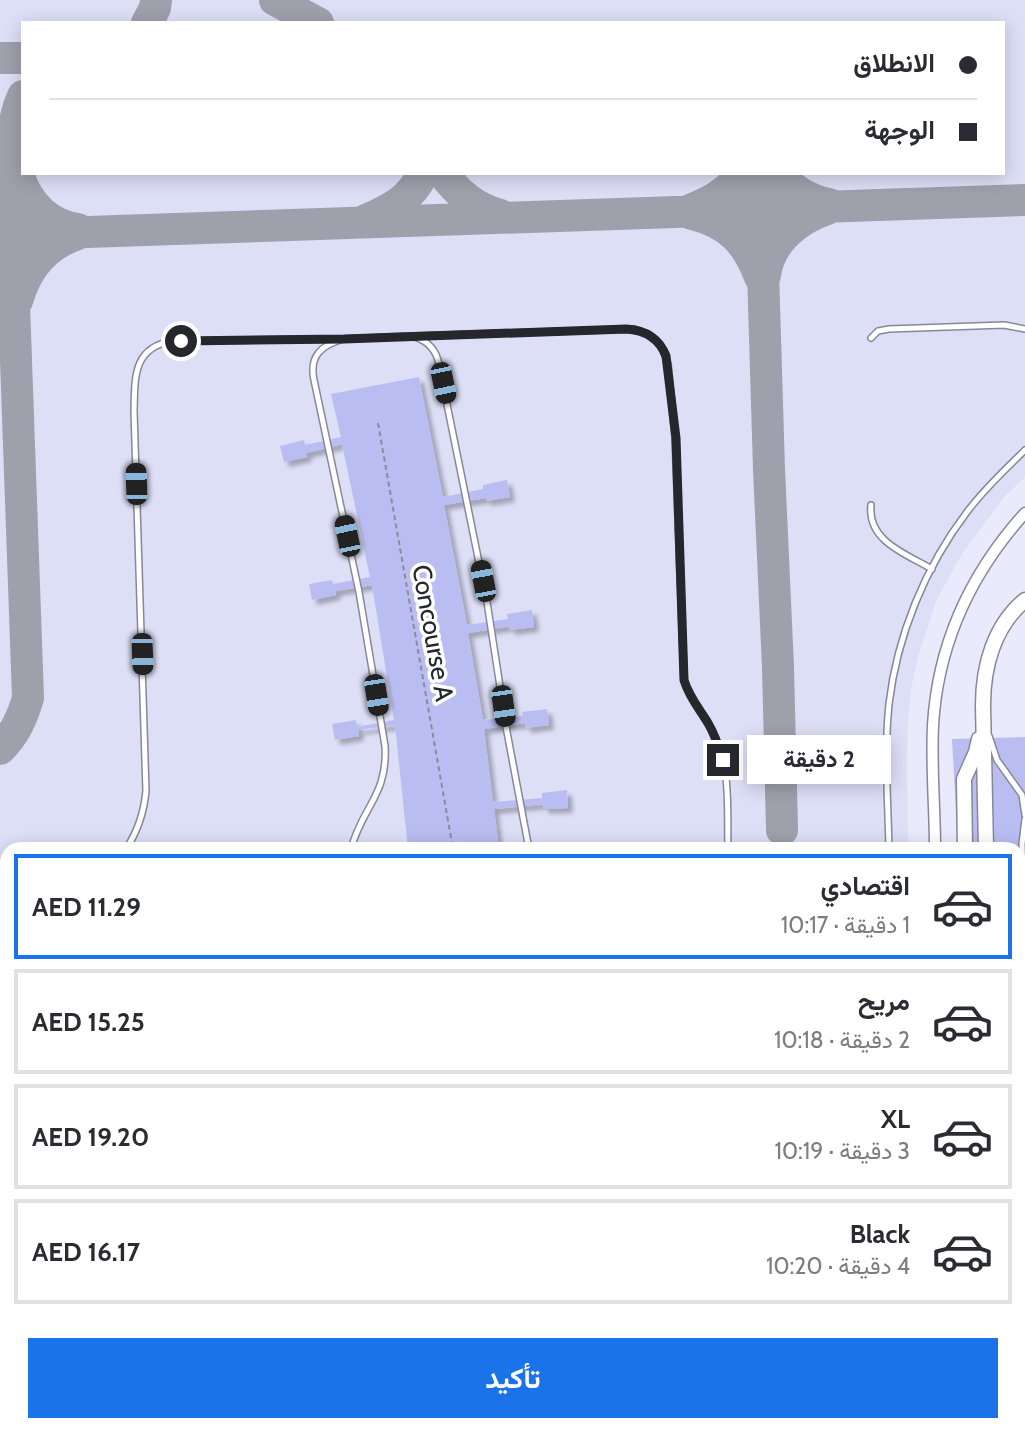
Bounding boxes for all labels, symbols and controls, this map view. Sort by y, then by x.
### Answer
text: الانطلاق [853,47,935,79]
text: الوجهة [864,114,935,146]
route start [165,325,197,357]
car [429,360,458,406]
car [125,463,148,505]
car [333,513,362,559]
car [469,558,498,604]
street label: Concourse A [405,562,461,704]
car [131,633,154,675]
car [363,673,390,717]
car [490,684,517,728]
callout: 2 دقيقة [748,736,891,784]
route end [707,744,739,776]
text: 2 دقيقة [783,745,855,773]
text: اقتصادي [821,870,910,902]
icon: car [931,875,994,938]
text: AED 11.29 [32,891,141,923]
text: 1 دقيقة · 10:17 [781,911,910,939]
text: مريح [858,985,910,1017]
icon: car [931,990,994,1053]
text: AED 15.25 [32,1006,145,1038]
text: 2 دقيقة · 10:18 [774,1026,910,1054]
text: XL [881,1103,910,1135]
icon: car [931,1105,994,1168]
text: AED 19.20 [32,1121,149,1153]
text: 3 دقيقة · 10:19 [774,1137,910,1165]
text: Black [850,1218,910,1250]
icon: car [931,1220,994,1283]
text: AED 16.17 [32,1236,140,1268]
text: 4 دقيقة · 10:20 [766,1252,910,1280]
button: تأكيد [28,1338,998,1418]

